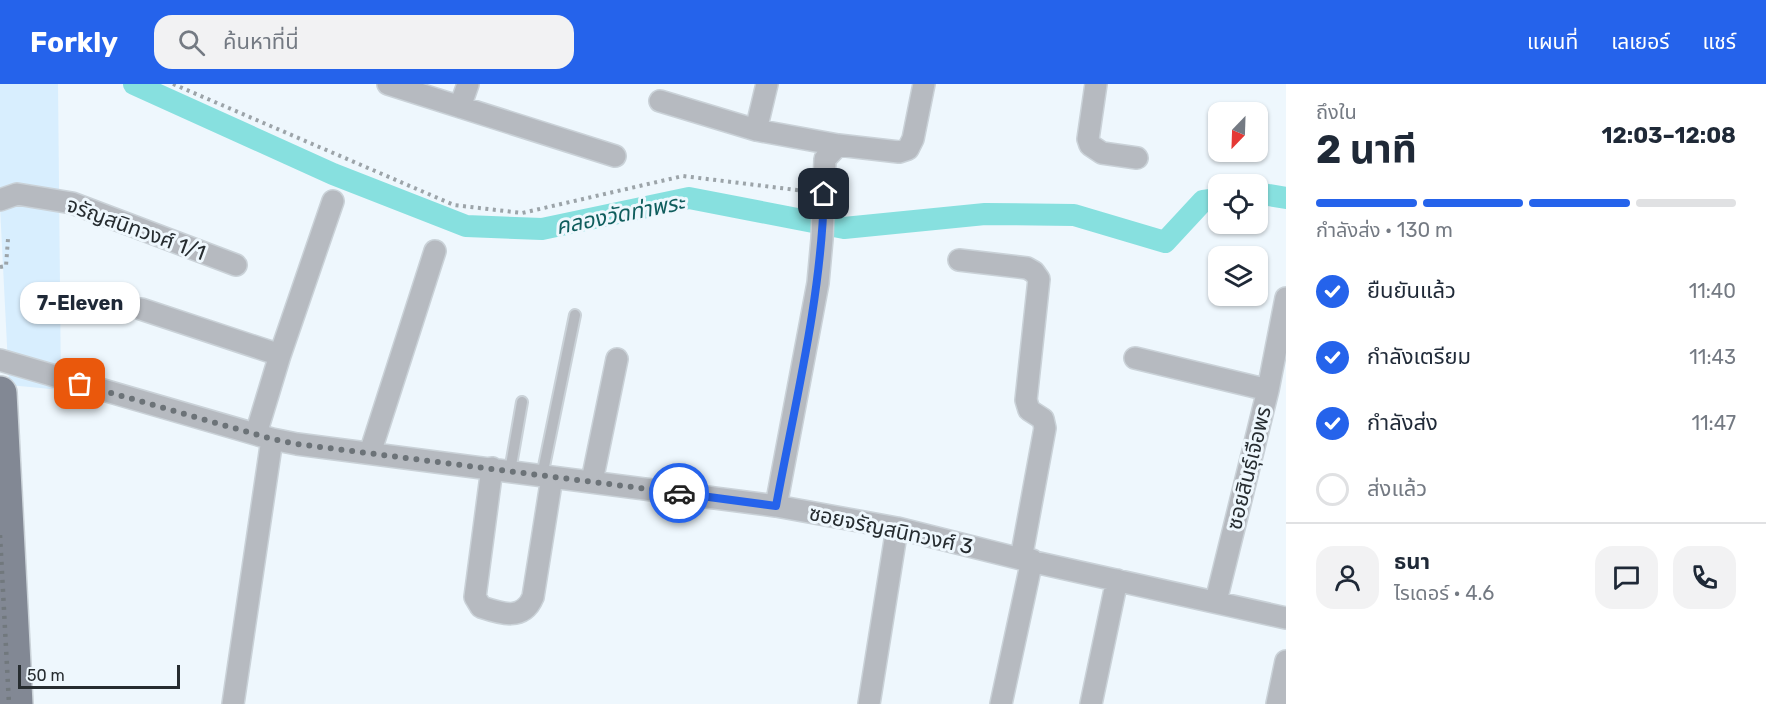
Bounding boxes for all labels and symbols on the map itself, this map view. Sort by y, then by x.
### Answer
north arrow [1208,102,1268,162]
pin [798,168,849,219]
water label: คลองวัดท่าพระ [553,188,688,240]
street label: จรัญสนิทวงศ์ 1/1 [63,192,209,265]
callout: 7-Eleven [20,282,140,324]
pin [54,358,105,409]
street label: ซอยสินธุ์เจือพร [1221,404,1277,532]
courier [649,463,709,523]
street label: ซอยจรัญสนิทวงศ์ 3 [807,500,975,559]
scale bar [18,662,180,690]

